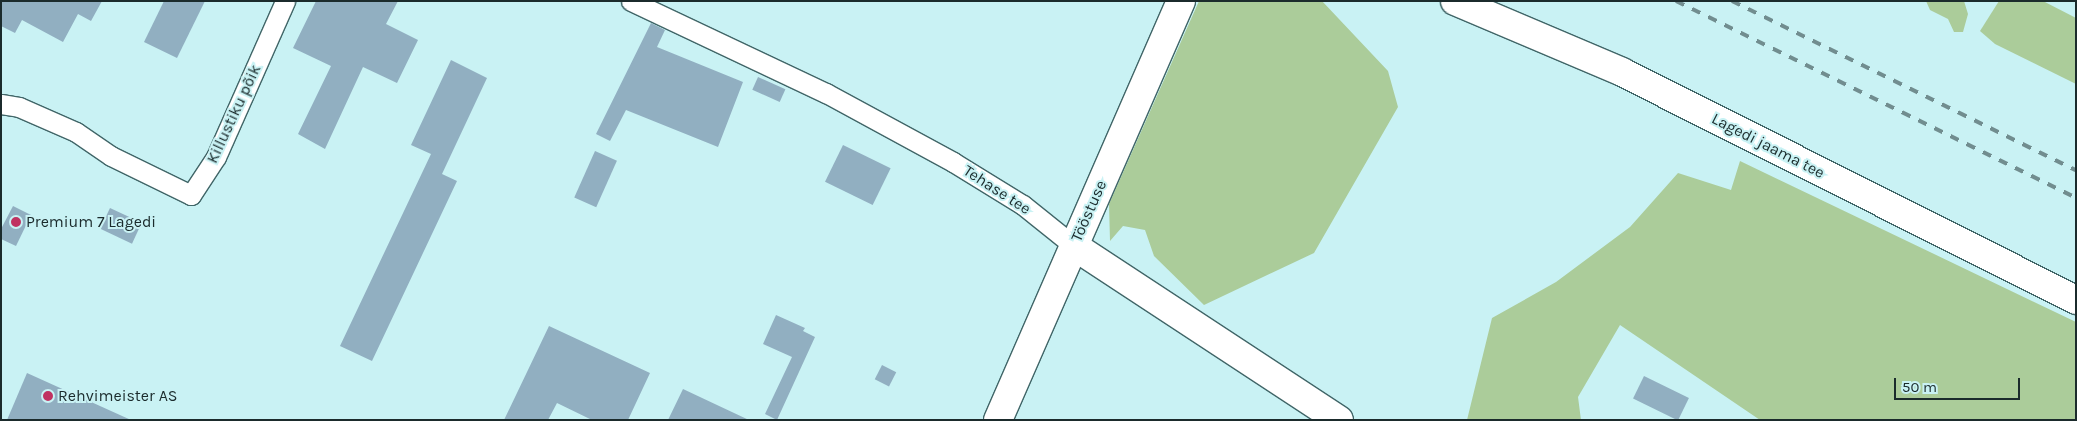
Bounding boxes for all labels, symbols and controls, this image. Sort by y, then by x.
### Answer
street label: Killustiku põik [203,62,265,166]
street label: Lagedi jaama tee [1708,109,1828,183]
street label: Tehase tee [960,161,1034,219]
street label: Tööstuse [1067,177,1111,245]
place label: Premium 7 Lagedi [26,212,156,232]
marker: Premium 7 Lagedi [10,216,22,228]
scale bar [1897,368,2023,400]
text: 50 m [1902,378,1937,396]
place label: Rehvimeister AS [58,386,178,406]
marker: Rehvimeister AS [42,390,54,402]

